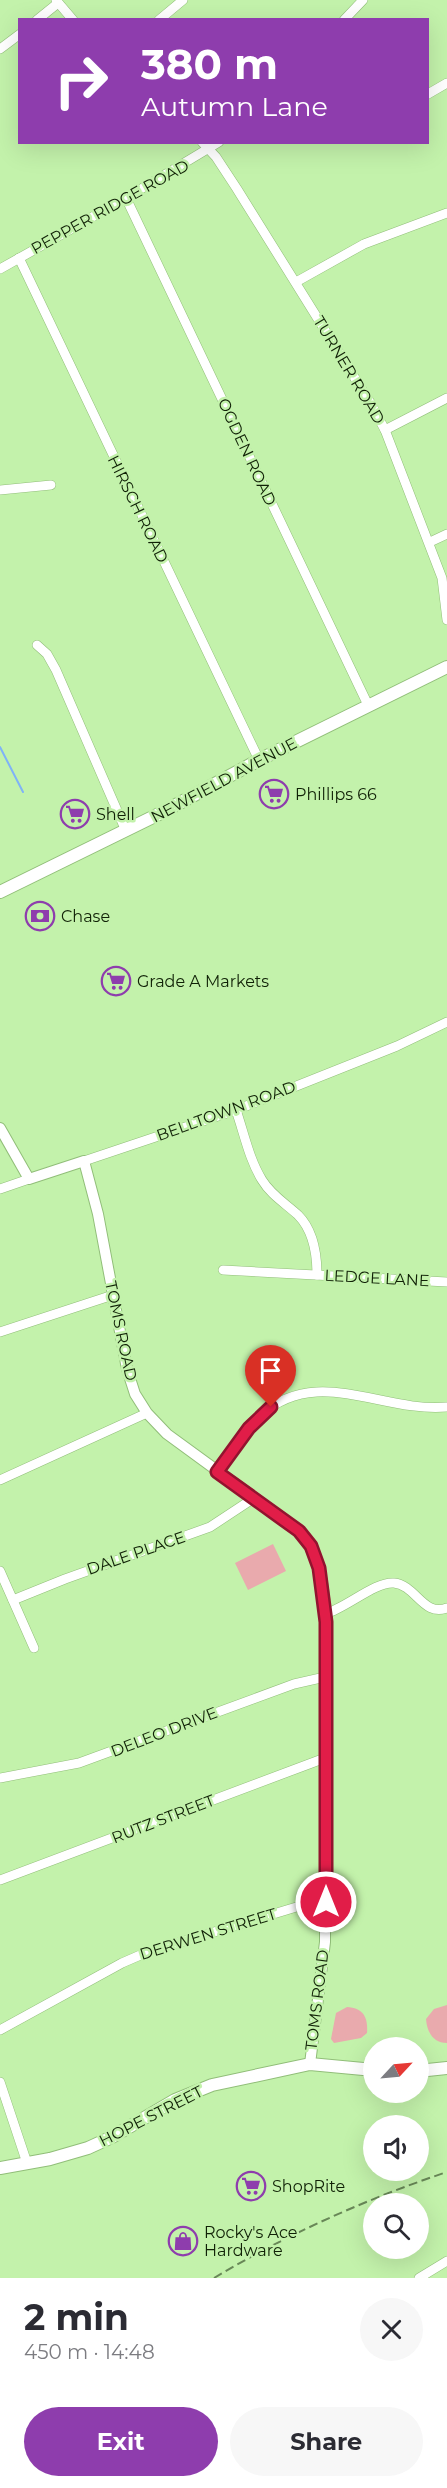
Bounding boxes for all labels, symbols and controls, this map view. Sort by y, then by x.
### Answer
text: 380 m [141,38,278,90]
icon: right [42,42,120,120]
text: Autumn Lane [141,90,328,123]
street label: PEPPER RIDGE ROAD [28,156,192,258]
street label: TURNER ROAD [309,313,389,427]
street label: OGDEN ROAD [214,395,280,509]
street label: HIRSCH ROAD [104,452,172,566]
street label: NEWFIELD AVENUE [148,733,300,827]
supermarket icon: Phillips 66 [258,778,290,810]
place label: Phillips 66 [295,785,377,804]
supermarket icon: Shell [59,798,91,830]
place label: Shell [96,805,135,824]
bank icon: Chase [24,900,56,932]
place label: Chase [61,907,110,926]
supermarket icon: Grade A Markets [100,965,132,997]
place label: Grade A Markets [137,972,269,991]
street label: BELLTOWN ROAD [154,1077,298,1145]
street label: LEDGE LANE [324,1266,430,1290]
street label: TOMS ROAD [101,1279,141,1383]
pin [245,1345,296,1407]
icon: arrive [254,1354,287,1387]
street label: DALE PLACE [84,1527,188,1579]
street label: DELEO DRIVE [108,1703,220,1761]
street label: RUTZ STREET [109,1790,218,1847]
position arrow [294,1870,358,1934]
street label: DERWEN STREET [137,1904,279,1964]
street label: TOMS ROAD [301,1949,333,2051]
north arrow [363,2037,429,2103]
map controls [363,2037,429,2259]
street label: HOPE STREET [96,2081,207,2150]
button: sound [363,2115,429,2181]
supermarket icon: ShopRite [235,2170,267,2202]
place label: ShopRite [272,2177,345,2196]
button: search [363,2193,429,2259]
place label: Rocky's Ace Hardware [204,2223,297,2260]
shop icon: Rocky's Ace Hardware [167,2225,199,2257]
text: 2 min [24,2295,129,2339]
button: close [360,2298,423,2361]
text: 450 m · 14:48 [24,2340,155,2364]
button: Exit [24,2407,218,2476]
button: Share [230,2407,423,2476]

